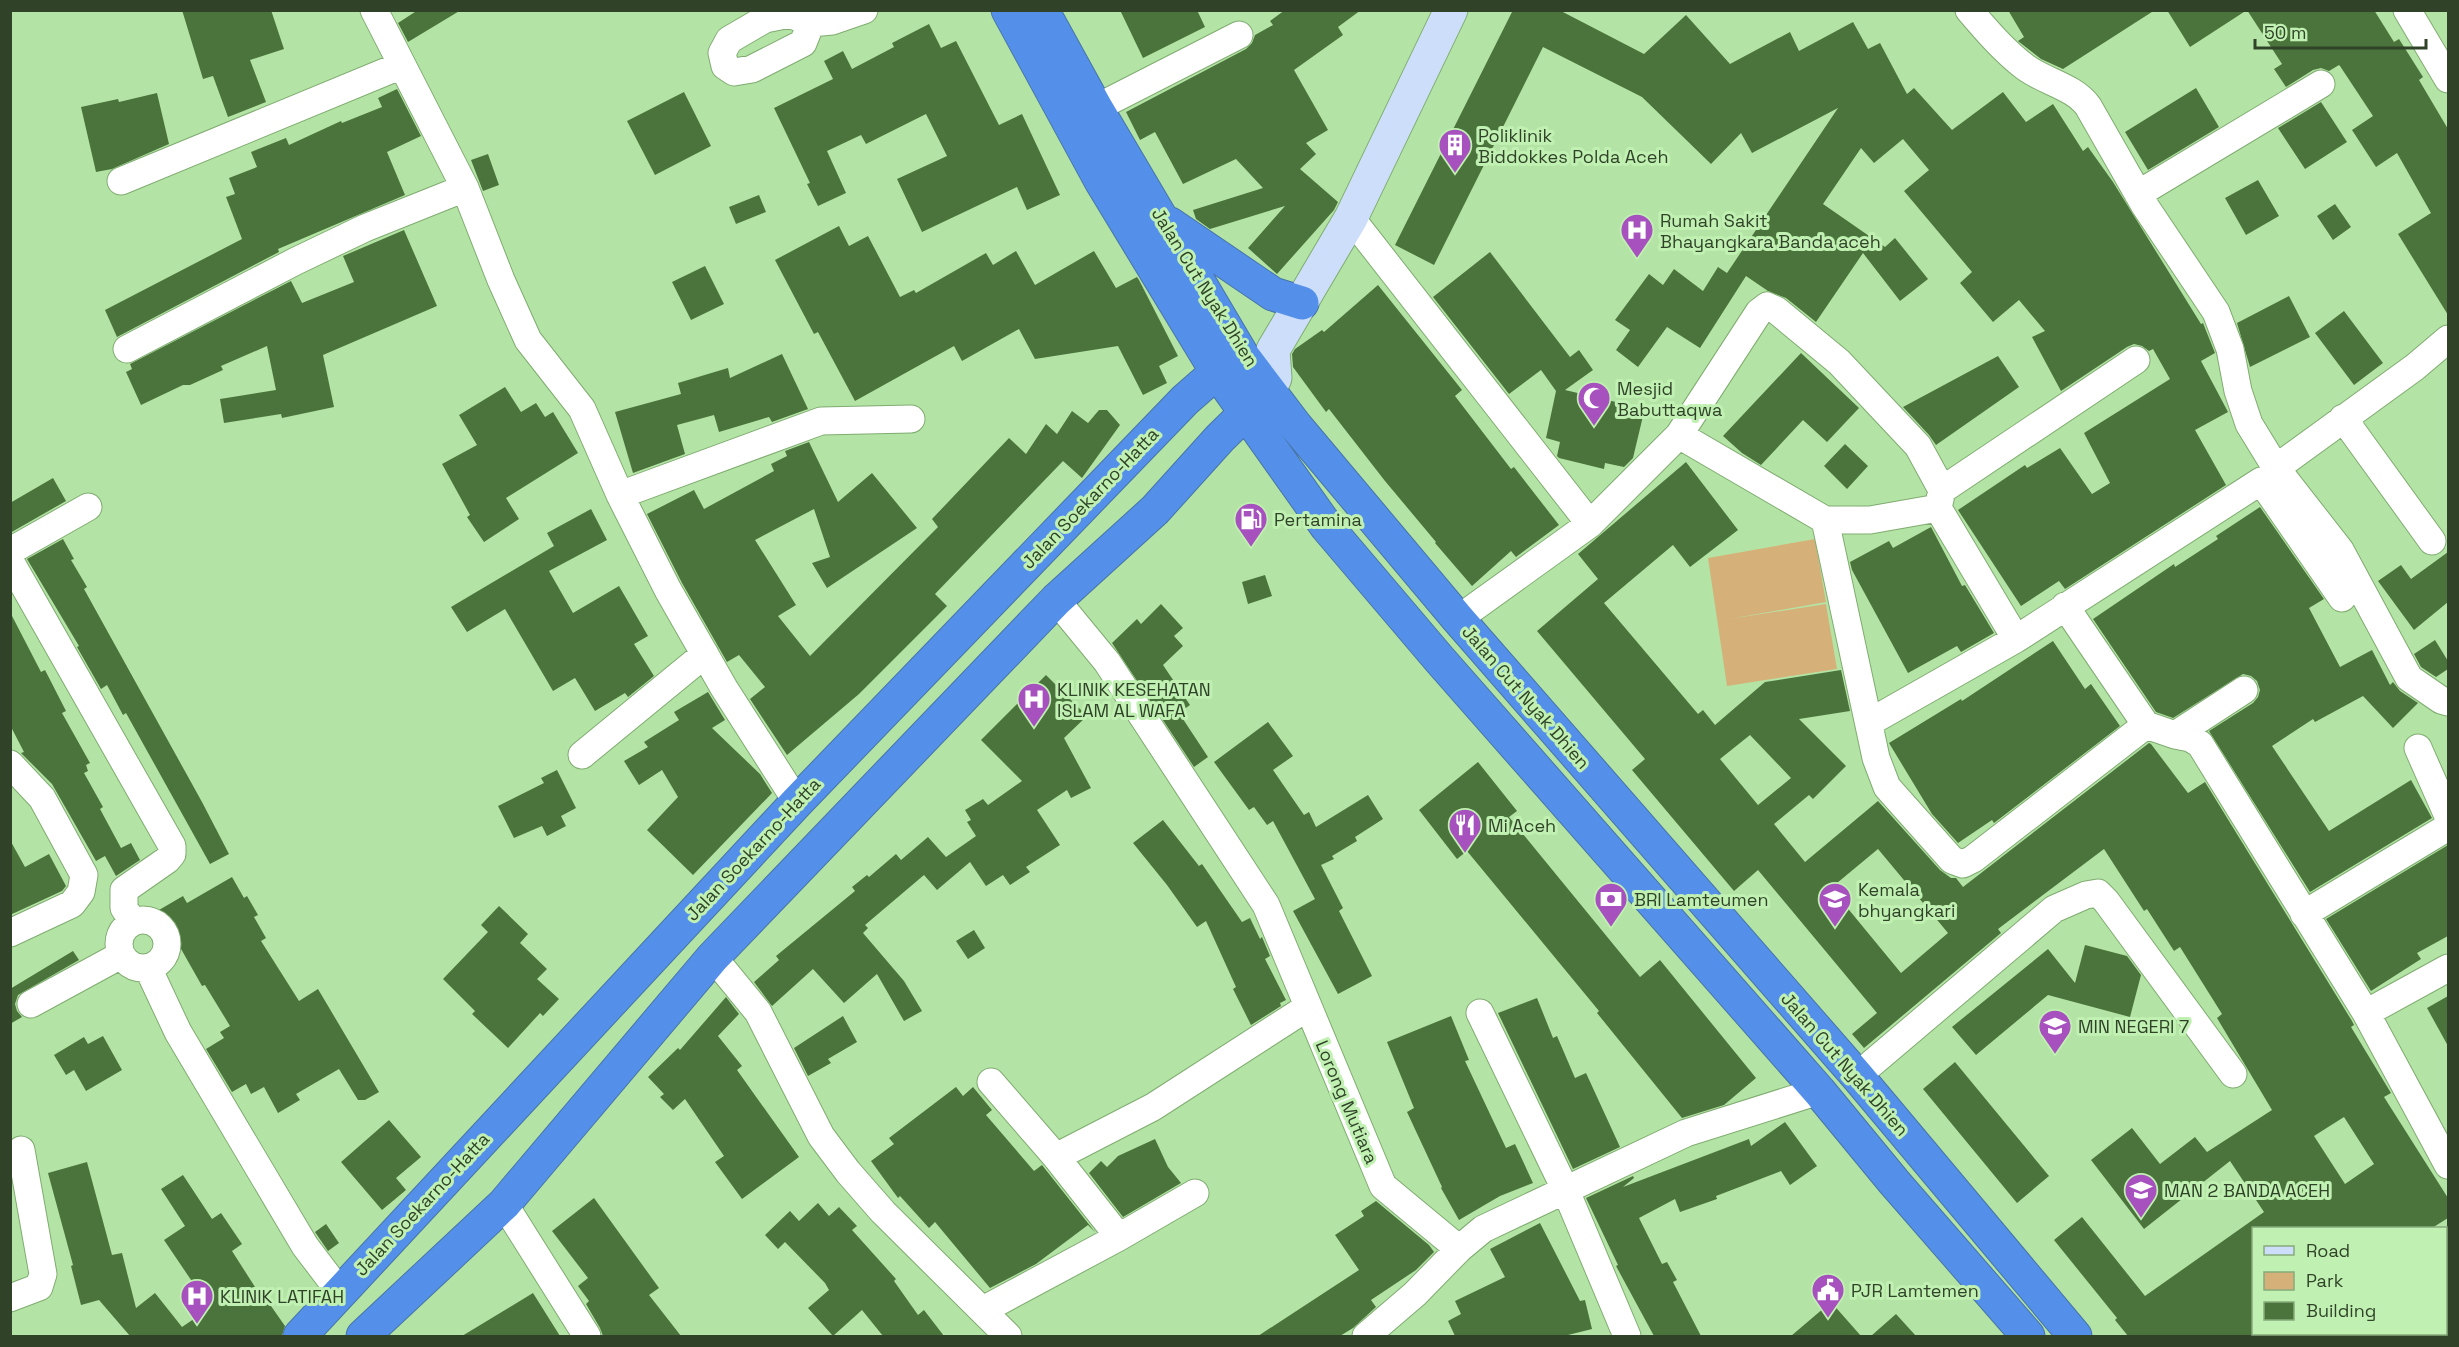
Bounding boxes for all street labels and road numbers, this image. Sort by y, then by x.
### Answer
street label: Jalan Cut Nyak Dhien [1147,203,1263,371]
street label: Jalan Soekarno-Hatta [1017,423,1163,573]
street label: Jalan Cut Nyak Dhien [1457,620,1595,774]
street label: Jalan Soekarno-Hatta [681,773,825,925]
street label: Jalan Cut Nyak Dhien [1776,987,1914,1141]
street label: Lorong Mutiara [1311,1037,1383,1167]
street label: Jalan Soekarno-Hatta [350,1128,494,1280]

